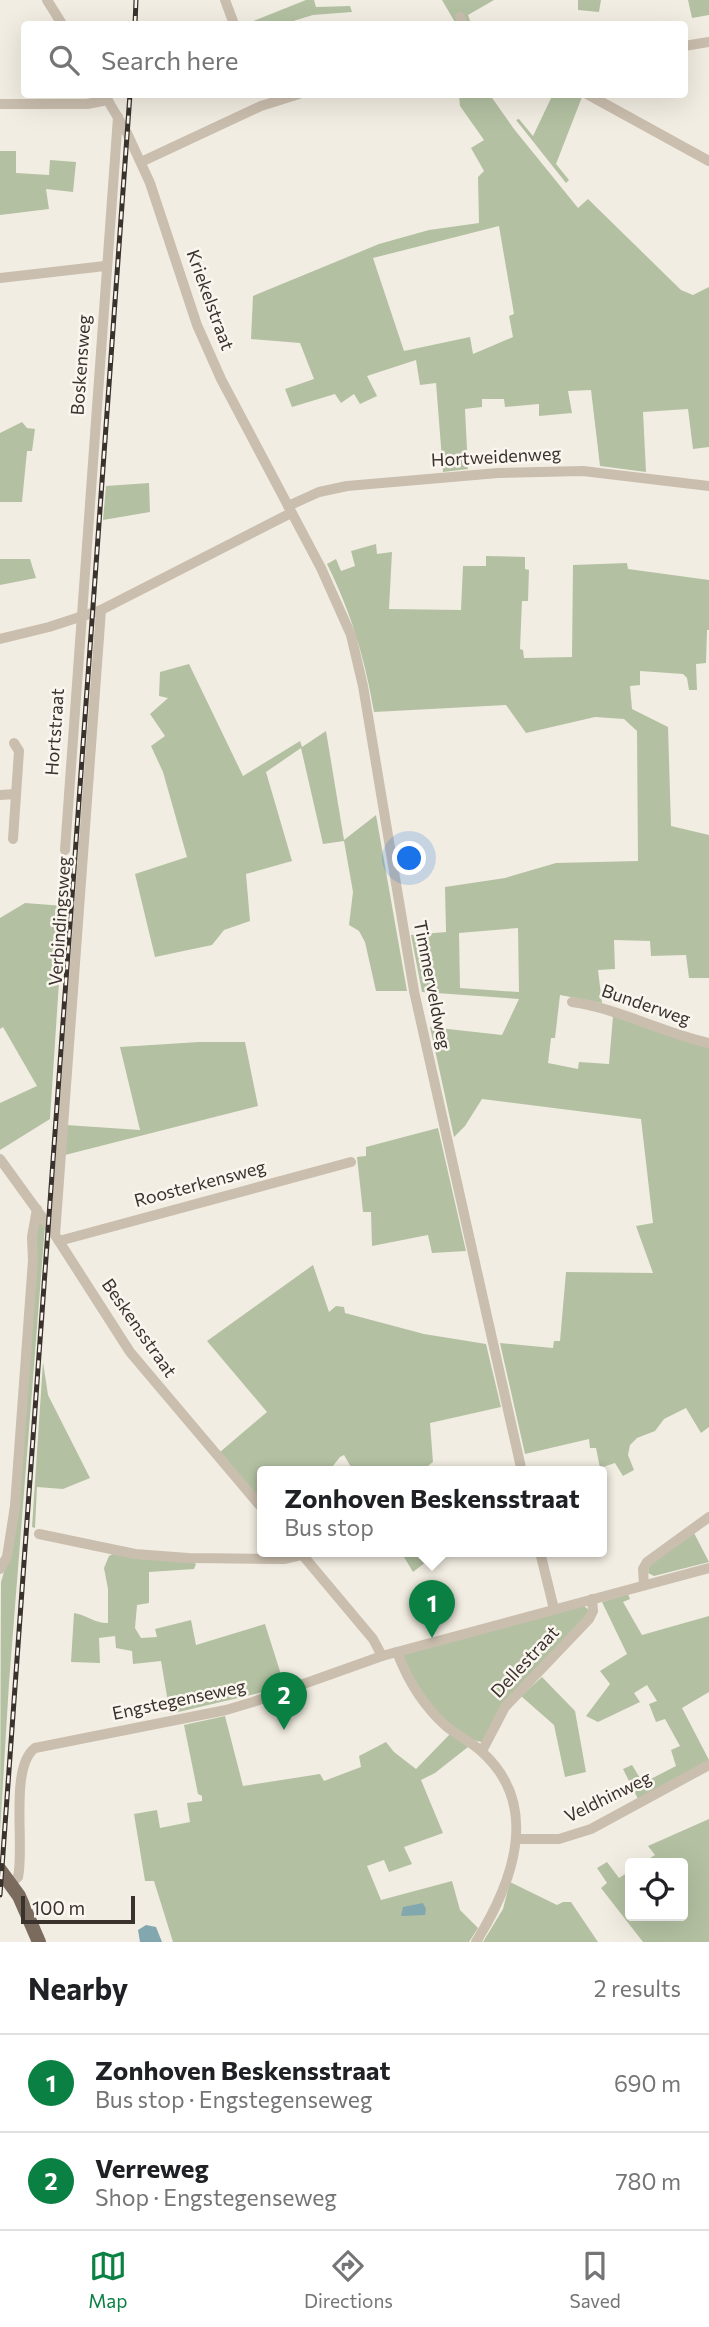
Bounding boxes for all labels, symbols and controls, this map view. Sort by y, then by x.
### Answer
search box [21,21,688,98]
icon: search [45,41,83,79]
text: Search here [101,44,239,75]
street label: Kriekelstraat [183,246,239,353]
street label: Boskensweg [66,314,95,416]
street label: Hortweidenweg [430,442,562,470]
street label: Hortstraat [40,687,68,776]
your location [392,841,426,875]
street label: Verbindingsweg [44,855,75,986]
street label: Timmerveldweg [410,918,456,1051]
street label: Bunderweg [599,979,694,1030]
street label: Roosterkensweg [132,1155,268,1211]
street label: Beskensstraat [98,1274,182,1381]
popup [257,1466,607,1557]
text: Zonhoven Beskensstraat [284,1482,580,1513]
text: Bus stop [284,1513,374,1541]
pin: 1 [409,1580,455,1638]
street label: Dellestraat [485,1621,563,1702]
pin: 2 [261,1672,307,1730]
street label: Engstegenseweg [110,1674,248,1724]
street label: Veldhinweg [561,1766,655,1827]
map controls [625,1858,688,1921]
button: locate [625,1858,688,1921]
scale bar [21,1893,135,1925]
text: 100 m [32,1896,85,1919]
text: Nearby [28,1969,128,2006]
text: 2 results [594,1974,681,2002]
text: Zonhoven Beskensstraat [95,2054,391,2085]
text: 1 [46,2069,56,2097]
text: 690 m [614,2069,681,2097]
text: Bus stop · Engstegenseweg [95,2085,372,2113]
text: Verreweg [95,2152,209,2183]
text: 2 [44,2167,58,2195]
text: 780 m [615,2167,681,2195]
text: Shop · Engstegenseweg [95,2183,337,2211]
tab: Map [88,2247,127,2312]
tab: Directions [304,2247,393,2312]
tab: Saved [569,2247,621,2312]

